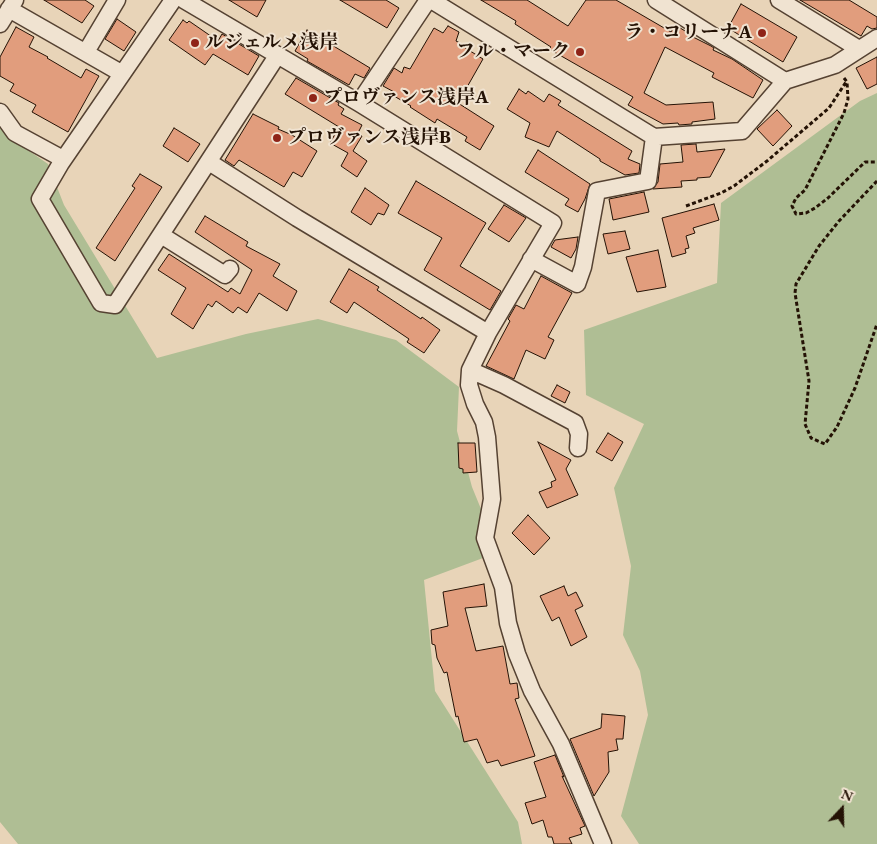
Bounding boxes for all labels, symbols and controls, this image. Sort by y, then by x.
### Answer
place label: ラ・コリーナA [624,22,752,44]
marker: ラ・コリーナA [756,27,768,39]
place label: ルジェルメ浅岸 [205,32,338,54]
marker: ルジェルメ浅岸 [189,37,201,49]
place label: フル・マーク [456,41,570,63]
marker: フル・マーク [574,46,586,58]
place label: プロヴァンス浅岸A [323,87,489,109]
marker: プロヴァンス浅岸A [307,92,319,104]
place label: プロヴァンス浅岸B [287,127,451,149]
marker: プロヴァンス浅岸B [271,132,283,144]
north arrow [817,784,867,834]
text: N [839,785,856,805]

